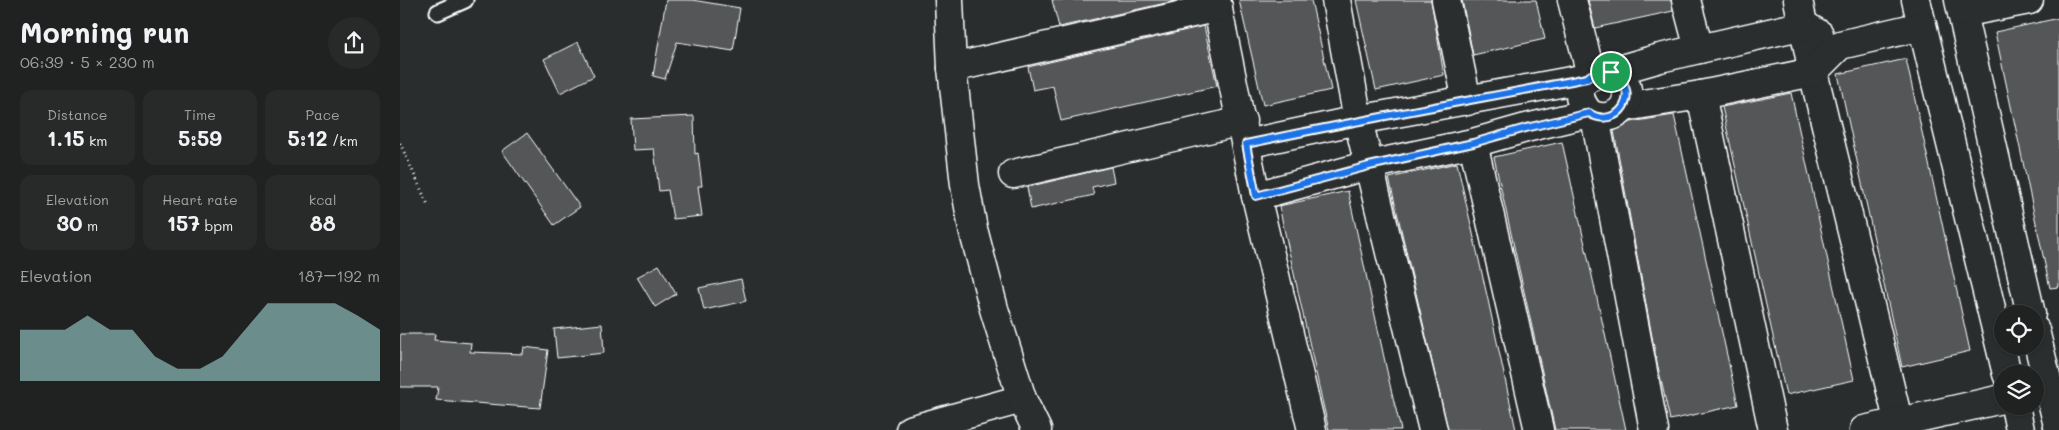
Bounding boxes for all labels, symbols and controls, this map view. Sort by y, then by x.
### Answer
text: Morning run [20,14,189,50]
button: share [328,17,380,69]
text: 06:39 · 5 × 230 m [20,51,155,72]
pin [1590,51,1632,93]
icon: arrive [1597,58,1625,86]
text: Distance [47,105,107,124]
text: Time [184,105,216,124]
text: Pace [306,105,340,124]
text: 1.15 [47,124,84,151]
text: 5:59 [178,124,222,151]
text: 5:12 [287,124,327,151]
text: km [84,131,108,150]
text: /km [327,131,358,150]
text: Elevation [46,190,109,209]
text: Heart rate [162,190,238,209]
text: kcal [309,190,337,209]
text: 30 [56,209,83,236]
text: 157 [167,209,200,236]
text: 88 [310,209,336,236]
text: m [83,216,98,235]
text: bpm [200,216,233,235]
text: Elevation [20,265,92,286]
text: 187–192 m [298,265,380,286]
map controls [1994,305,2044,415]
button: locate [1994,305,2044,355]
button: layers [1994,365,2044,415]

